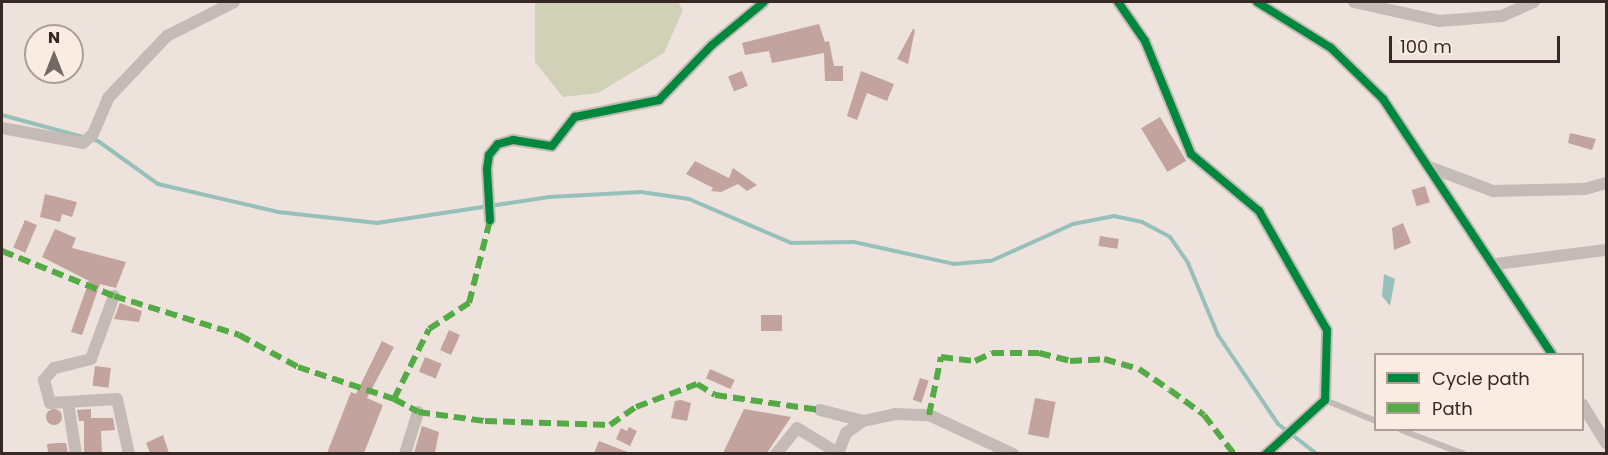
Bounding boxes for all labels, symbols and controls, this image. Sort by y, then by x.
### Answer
north arrow [24,24,84,84]
scale bar [1392,24,1563,62]
text: N [48,26,60,49]
text: 100 m [1400,34,1452,59]
legend [1374,353,1584,431]
text: Cycle path [1432,366,1530,391]
text: Path [1432,396,1473,421]

